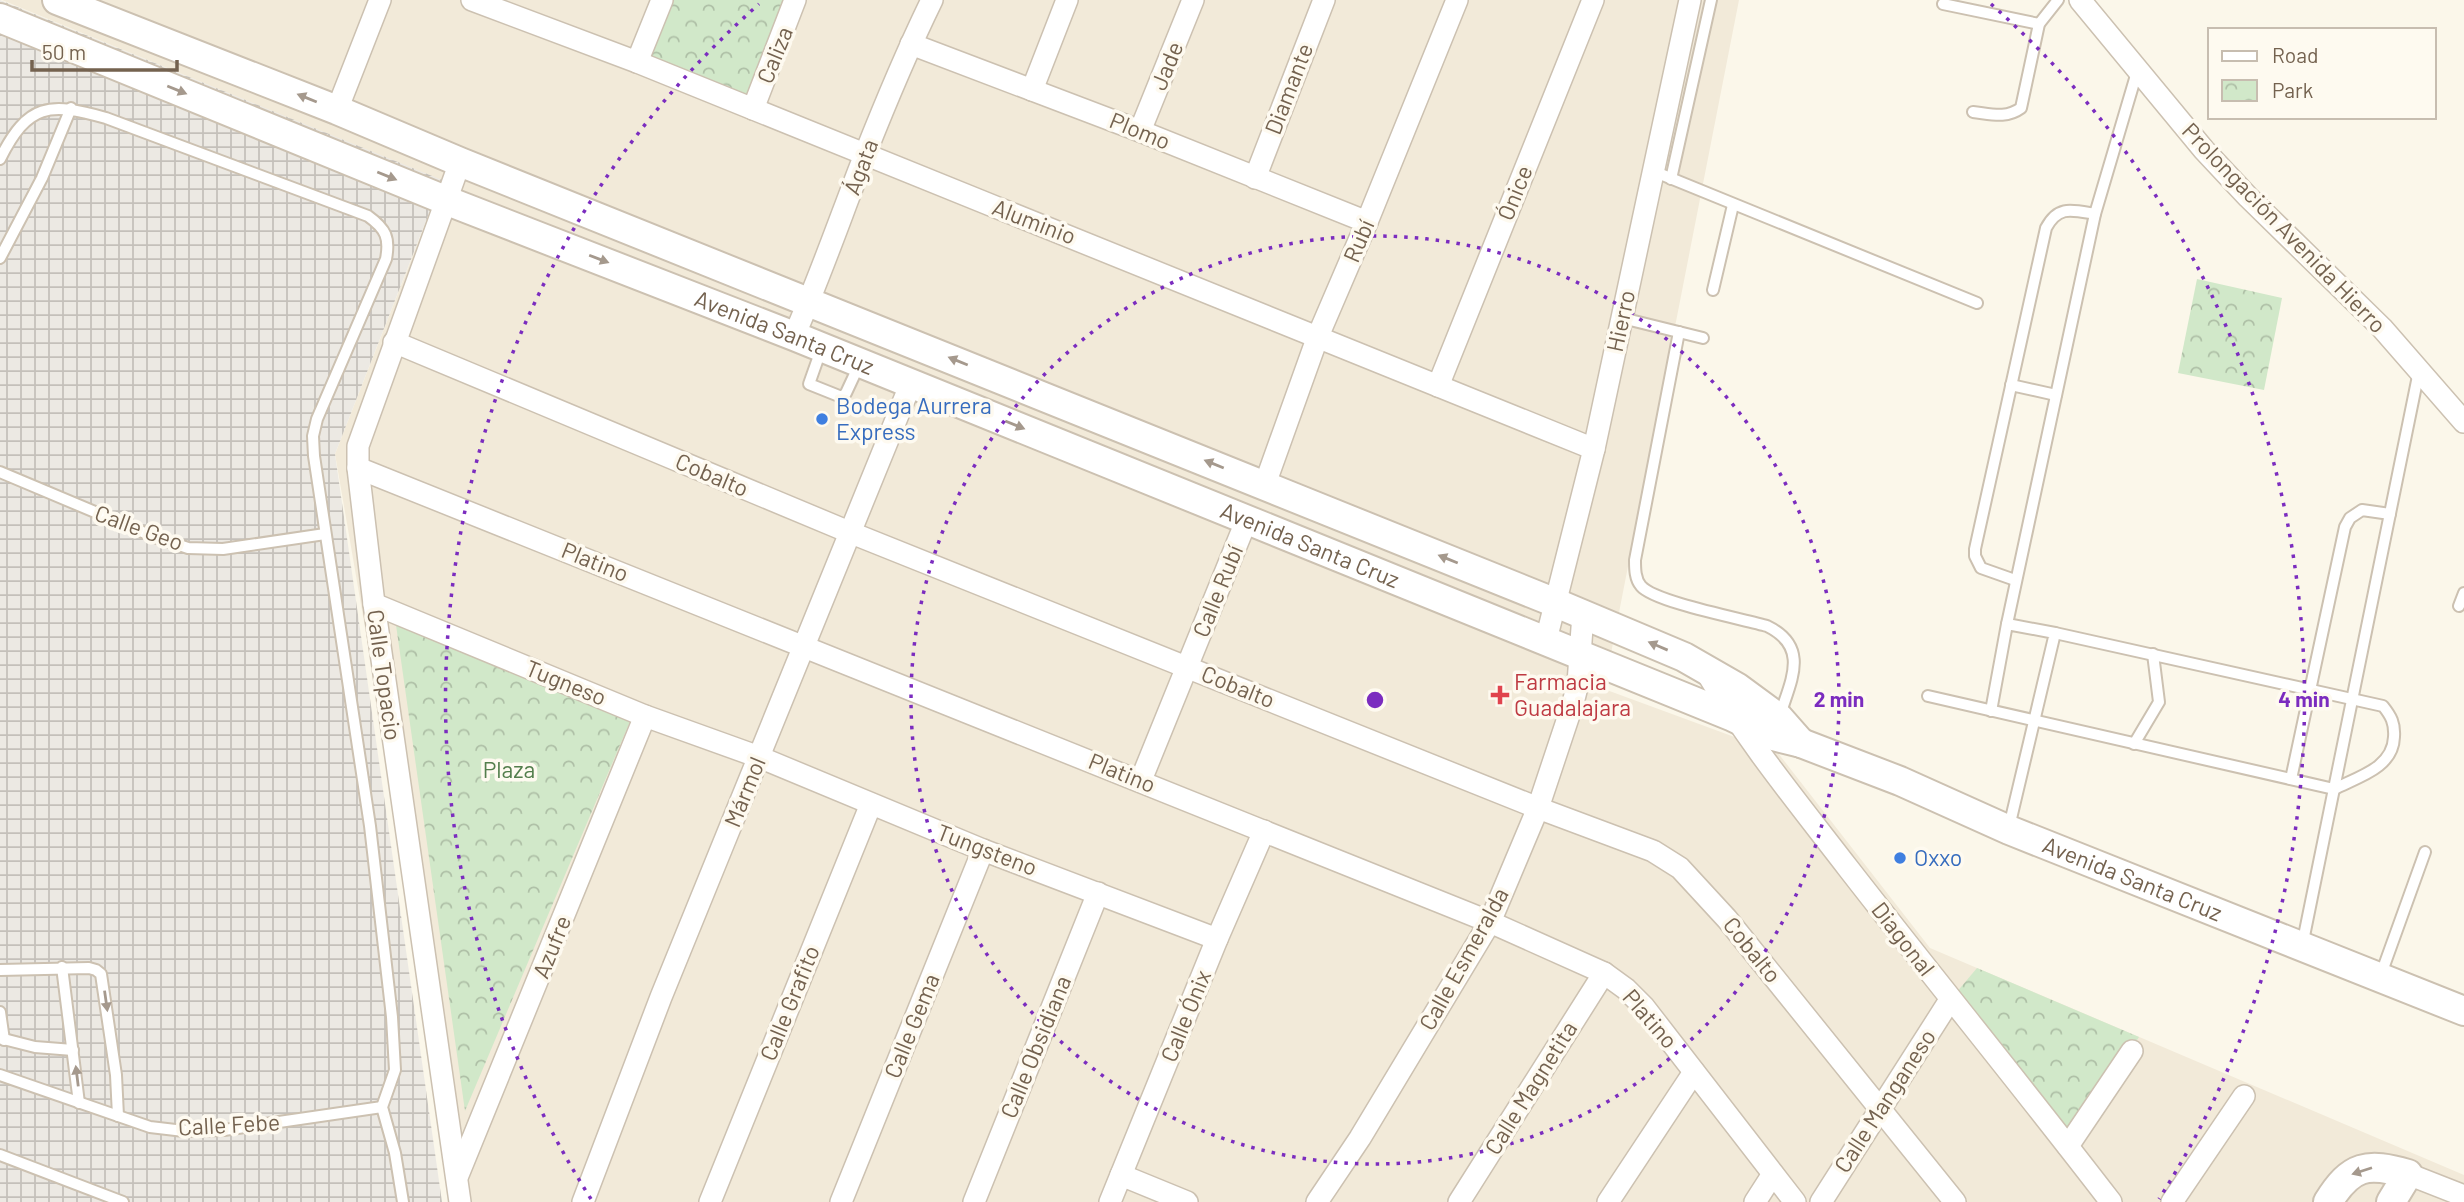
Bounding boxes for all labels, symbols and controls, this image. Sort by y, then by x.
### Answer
street label: Caliza [750,22,798,87]
scale bar [32,28,177,72]
legend [2208,28,2436,119]
street label: Jade [1144,37,1188,94]
text: 50 m [42,39,86,64]
street label: Diamante [1258,39,1318,138]
text: Road [2272,42,2318,67]
text: Park [2272,77,2313,102]
one-way arrow [166,85,187,96]
one-way arrow [296,93,317,104]
street label: Plomo [1106,105,1175,155]
street label: Prolongación Avenida Hierro [2177,116,2393,338]
street label: Ágata [837,135,883,199]
street label: Ónice [1490,161,1538,224]
one-way arrow [377,171,398,182]
street label: Aluminio [989,192,1080,250]
street label: Rubí [1337,215,1380,266]
one-way arrow [588,254,609,265]
street label: Avenida Santa Cruz [691,284,878,380]
street label: Hierro [1600,287,1640,354]
one-way arrow [947,355,968,366]
place label: Bodega Aurrera Express [836,391,992,445]
marker: Bodega Aurrera Express [814,411,830,427]
one-way arrow [1005,420,1026,431]
street label: Cobalto [672,446,753,502]
one-way arrow [1203,458,1224,469]
street label: Avenida Santa Cruz [1217,496,1404,593]
street label: Calle Geo [91,498,187,556]
street label: Platino [558,535,633,587]
street label: Calle Rubí [1186,540,1248,641]
one-way arrow [1437,553,1458,564]
street label: Calle Topacio [362,608,408,742]
one-way arrow [1647,640,1668,651]
street label: Tugneso [522,653,611,711]
street label: Cobalto [1198,659,1279,713]
place label: Farmacia Guadalajara [1514,667,1631,721]
text: 2 min [1814,686,1864,711]
text: 4 min [2278,686,2330,711]
marker: Farmacia Guadalajara [1492,687,1508,703]
centre of rings [1363,688,1387,712]
street label: Platino [1085,746,1160,798]
street label: Mármol [717,752,771,831]
park label: Plaza [483,755,535,783]
street label: Tungsteno [933,817,1041,881]
street label: Avenida Santa Cruz [2039,830,2226,926]
place label: Oxxo [1914,843,1962,871]
marker: Oxxo [1892,850,1908,866]
street label: Calle Esmeralda [1412,882,1514,1035]
street label: Diagonal [1866,896,1941,981]
street label: Azufre [526,911,576,982]
street label: Cobalto [1718,911,1788,988]
street label: Calle Grafito [753,941,825,1064]
street label: Calle Ónix [1154,966,1216,1066]
street label: Calle Gema [877,969,945,1082]
street label: Calle Obsidiana [994,971,1076,1122]
street label: Platino [1617,983,1684,1054]
one-way arrow [100,990,111,1012]
street label: Calle Magnetita [1478,1016,1582,1159]
street label: Calle Manganeso [1827,1023,1941,1177]
one-way arrow [71,1065,82,1087]
street label: Calle Febe [177,1107,281,1141]
one-way arrow [2351,1166,2372,1176]

